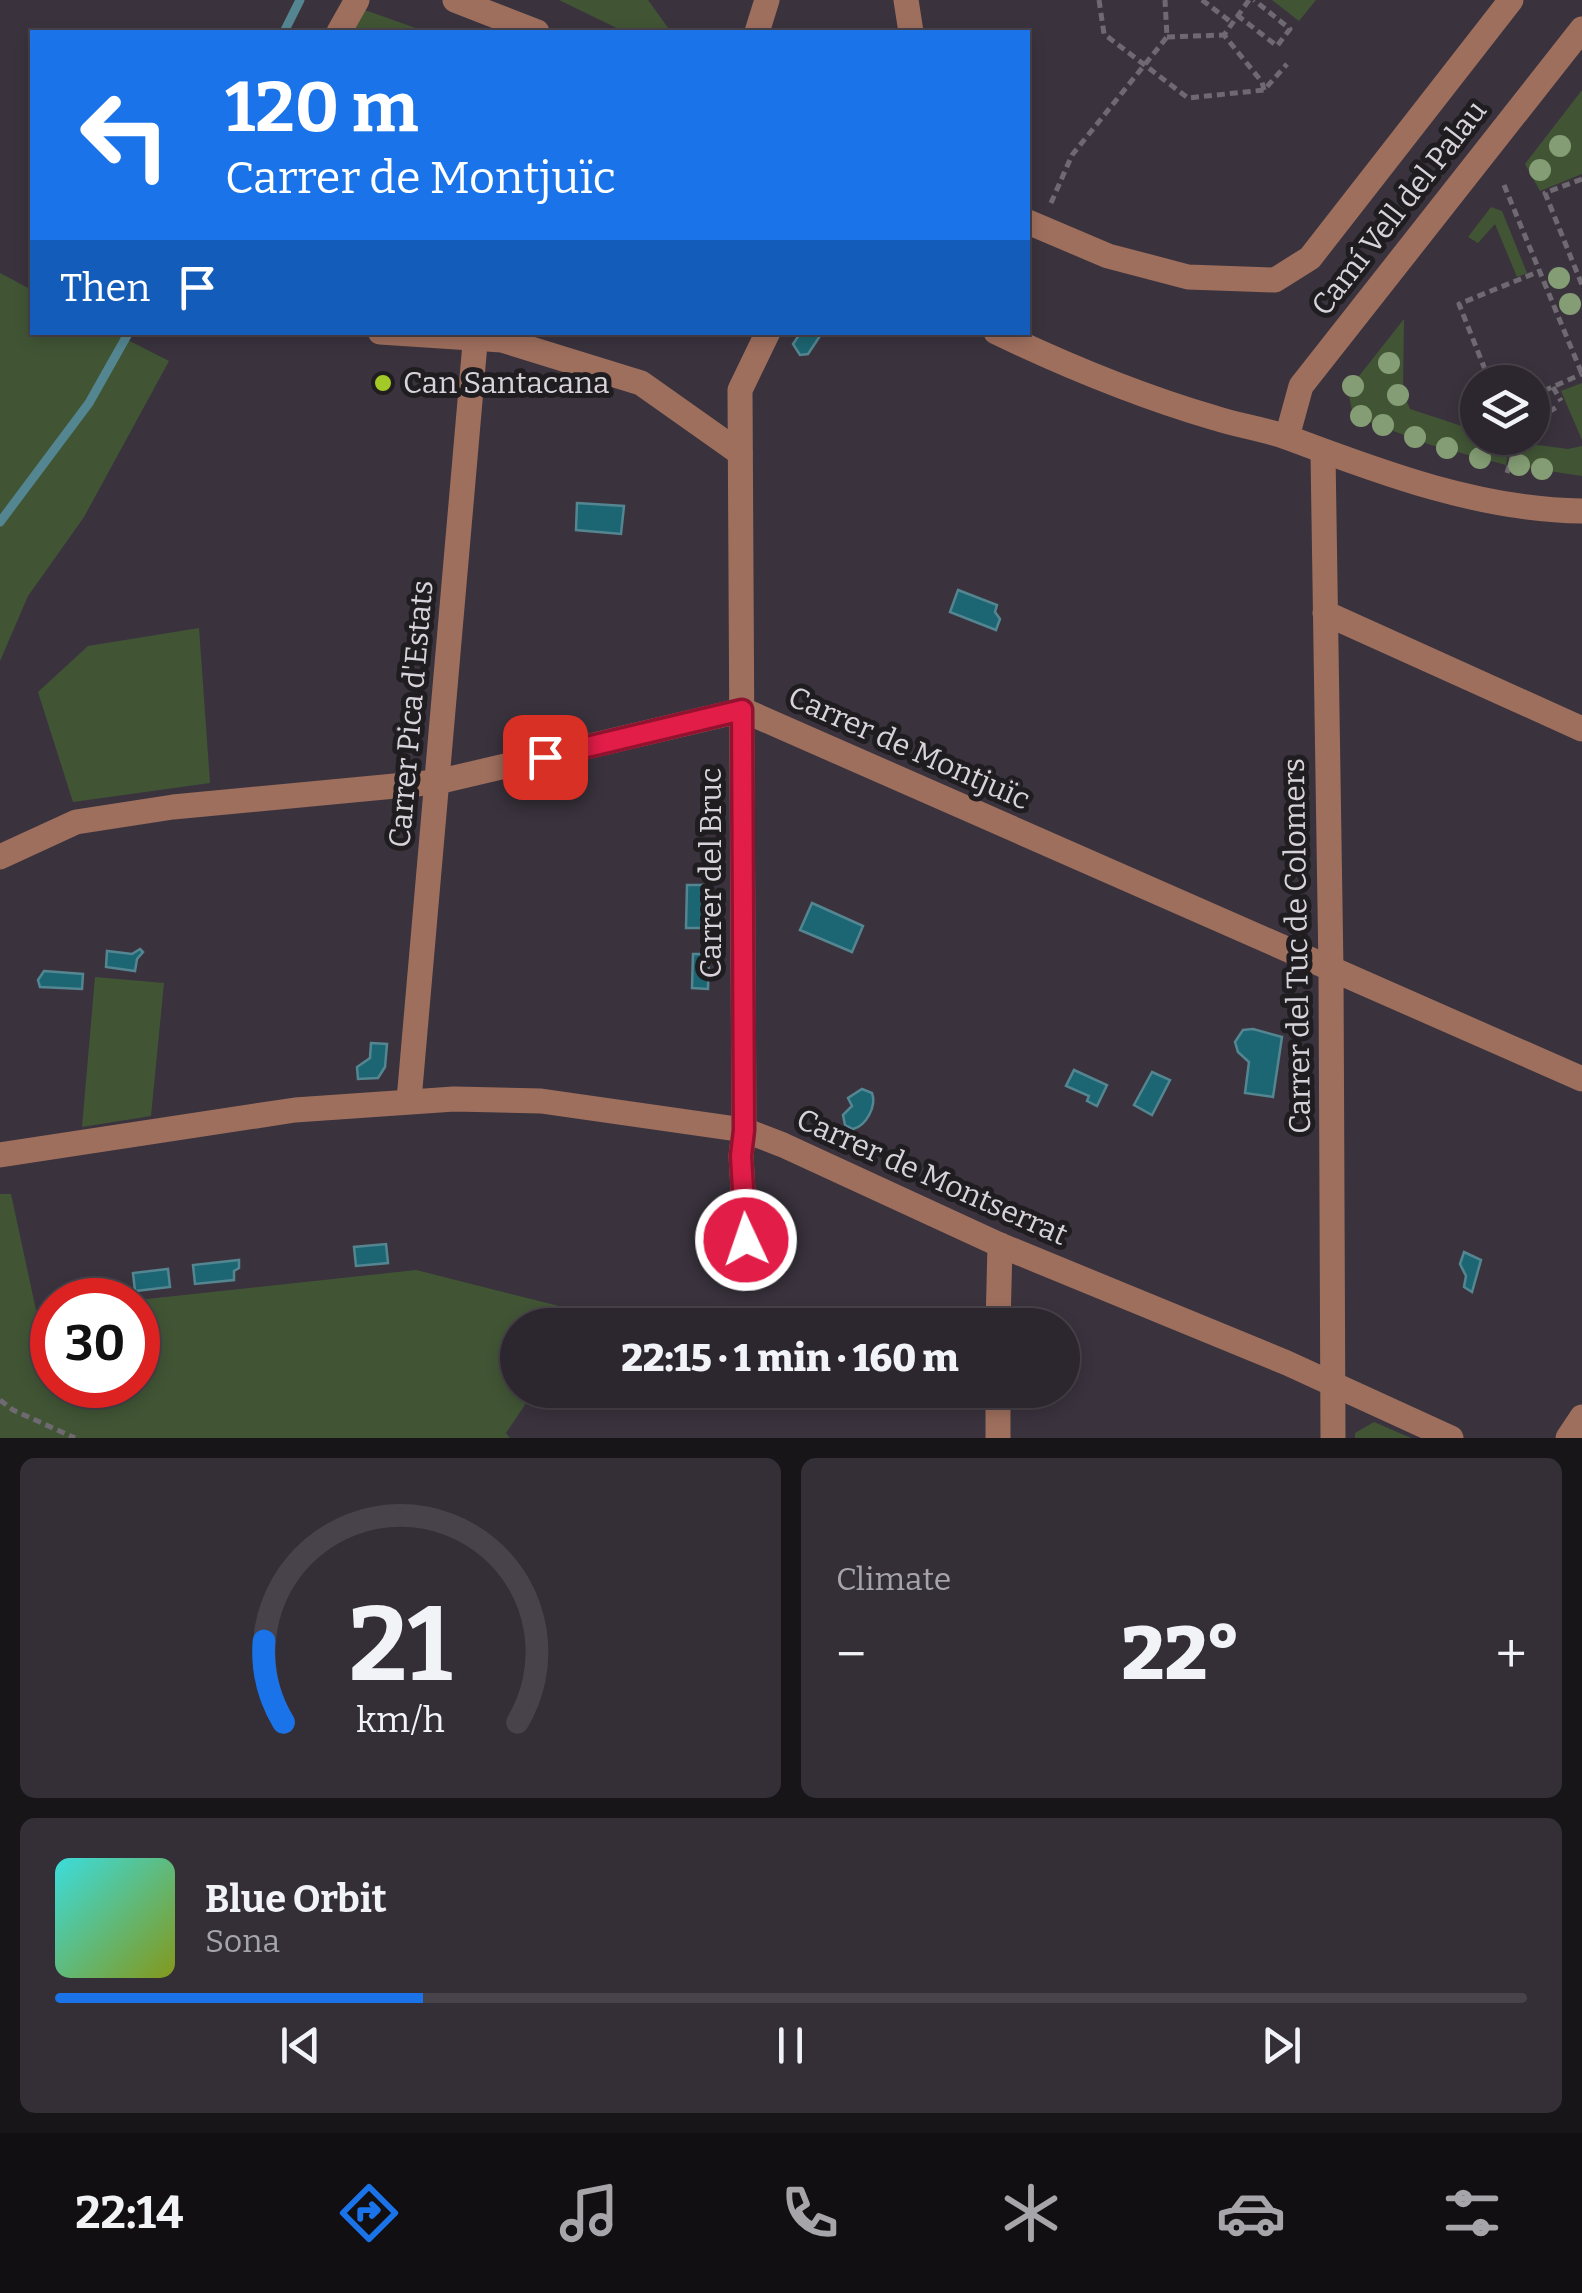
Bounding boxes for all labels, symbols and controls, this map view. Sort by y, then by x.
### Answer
text: 120 m [225,66,418,150]
icon: left [60,70,190,200]
street label: Camí Vell del Palau [1304,93,1494,323]
text: Carrer de Montjuïc [225,151,616,205]
icon: arrive [170,260,225,315]
text: Then [60,265,150,311]
place label: Can Santacana [403,365,609,401]
map controls [1460,365,1550,455]
button: layers [1460,365,1550,455]
marker: Can Santacana [372,372,394,394]
street label: Carrer Pica d'Estats [381,579,441,849]
street label: Carrer de Montjuïc [783,679,1035,817]
pin [503,715,588,800]
icon: arrive [518,730,573,785]
street label: Carrer del Tuc de Colomers [1276,758,1318,1134]
street label: Carrer del Bruc [693,768,729,978]
street label: Carrer de Montserrat [791,1101,1073,1253]
position arrow [694,1188,798,1292]
speed limit sign: 30 [30,1278,160,1408]
text: 22:15 · 1 min · 160 m [621,1335,959,1381]
text: Climate [836,1560,951,1598]
text: 21 [349,1583,452,1708]
text: 22° [1122,1609,1240,1699]
text: − [836,1622,866,1688]
text: + [1496,1622,1527,1688]
text: km/h [356,1699,445,1741]
text: Blue Orbit [205,1876,387,1922]
text: Sona [205,1922,280,1960]
icon: previous [273,2018,328,2073]
icon: pause [763,2018,818,2073]
icon: next [1254,2018,1309,2073]
icon: directions [334,2178,404,2248]
icon: music [554,2178,624,2248]
icon: phone [775,2178,845,2248]
icon: climate [996,2178,1066,2248]
icon: car [1216,2178,1286,2248]
icon: filters [1437,2178,1507,2248]
text: 22:14 [75,2186,183,2240]

